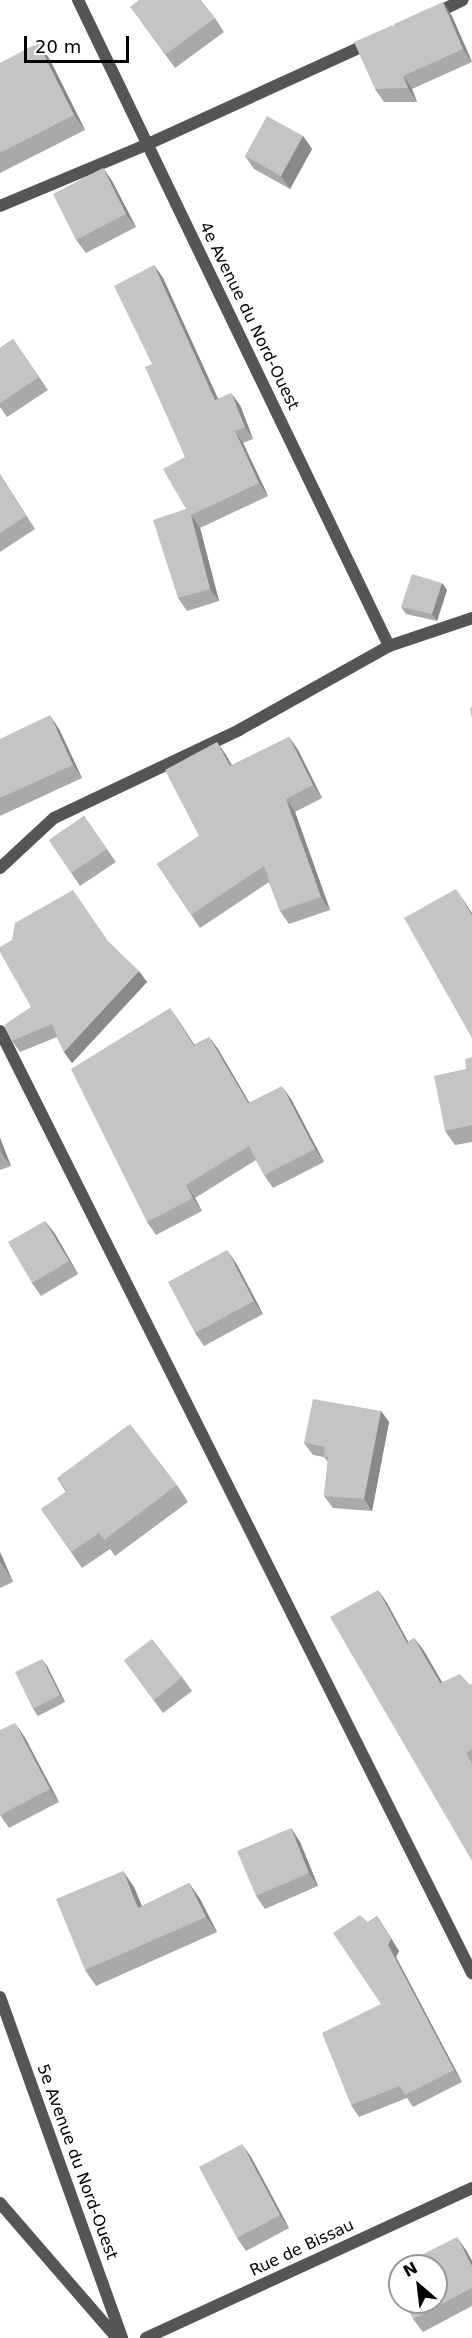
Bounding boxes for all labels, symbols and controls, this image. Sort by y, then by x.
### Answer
scale bar [27,24,132,62]
text: 20 m [35,36,81,57]
street label: 4e Avenue du Nord-Ouest [195,219,303,413]
street label: 5e Avenue du Nord-Ouest [33,2062,121,2262]
street label: Rue de Bissau [247,2216,357,2280]
north arrow [388,2254,448,2314]
text: N [400,2258,421,2281]

